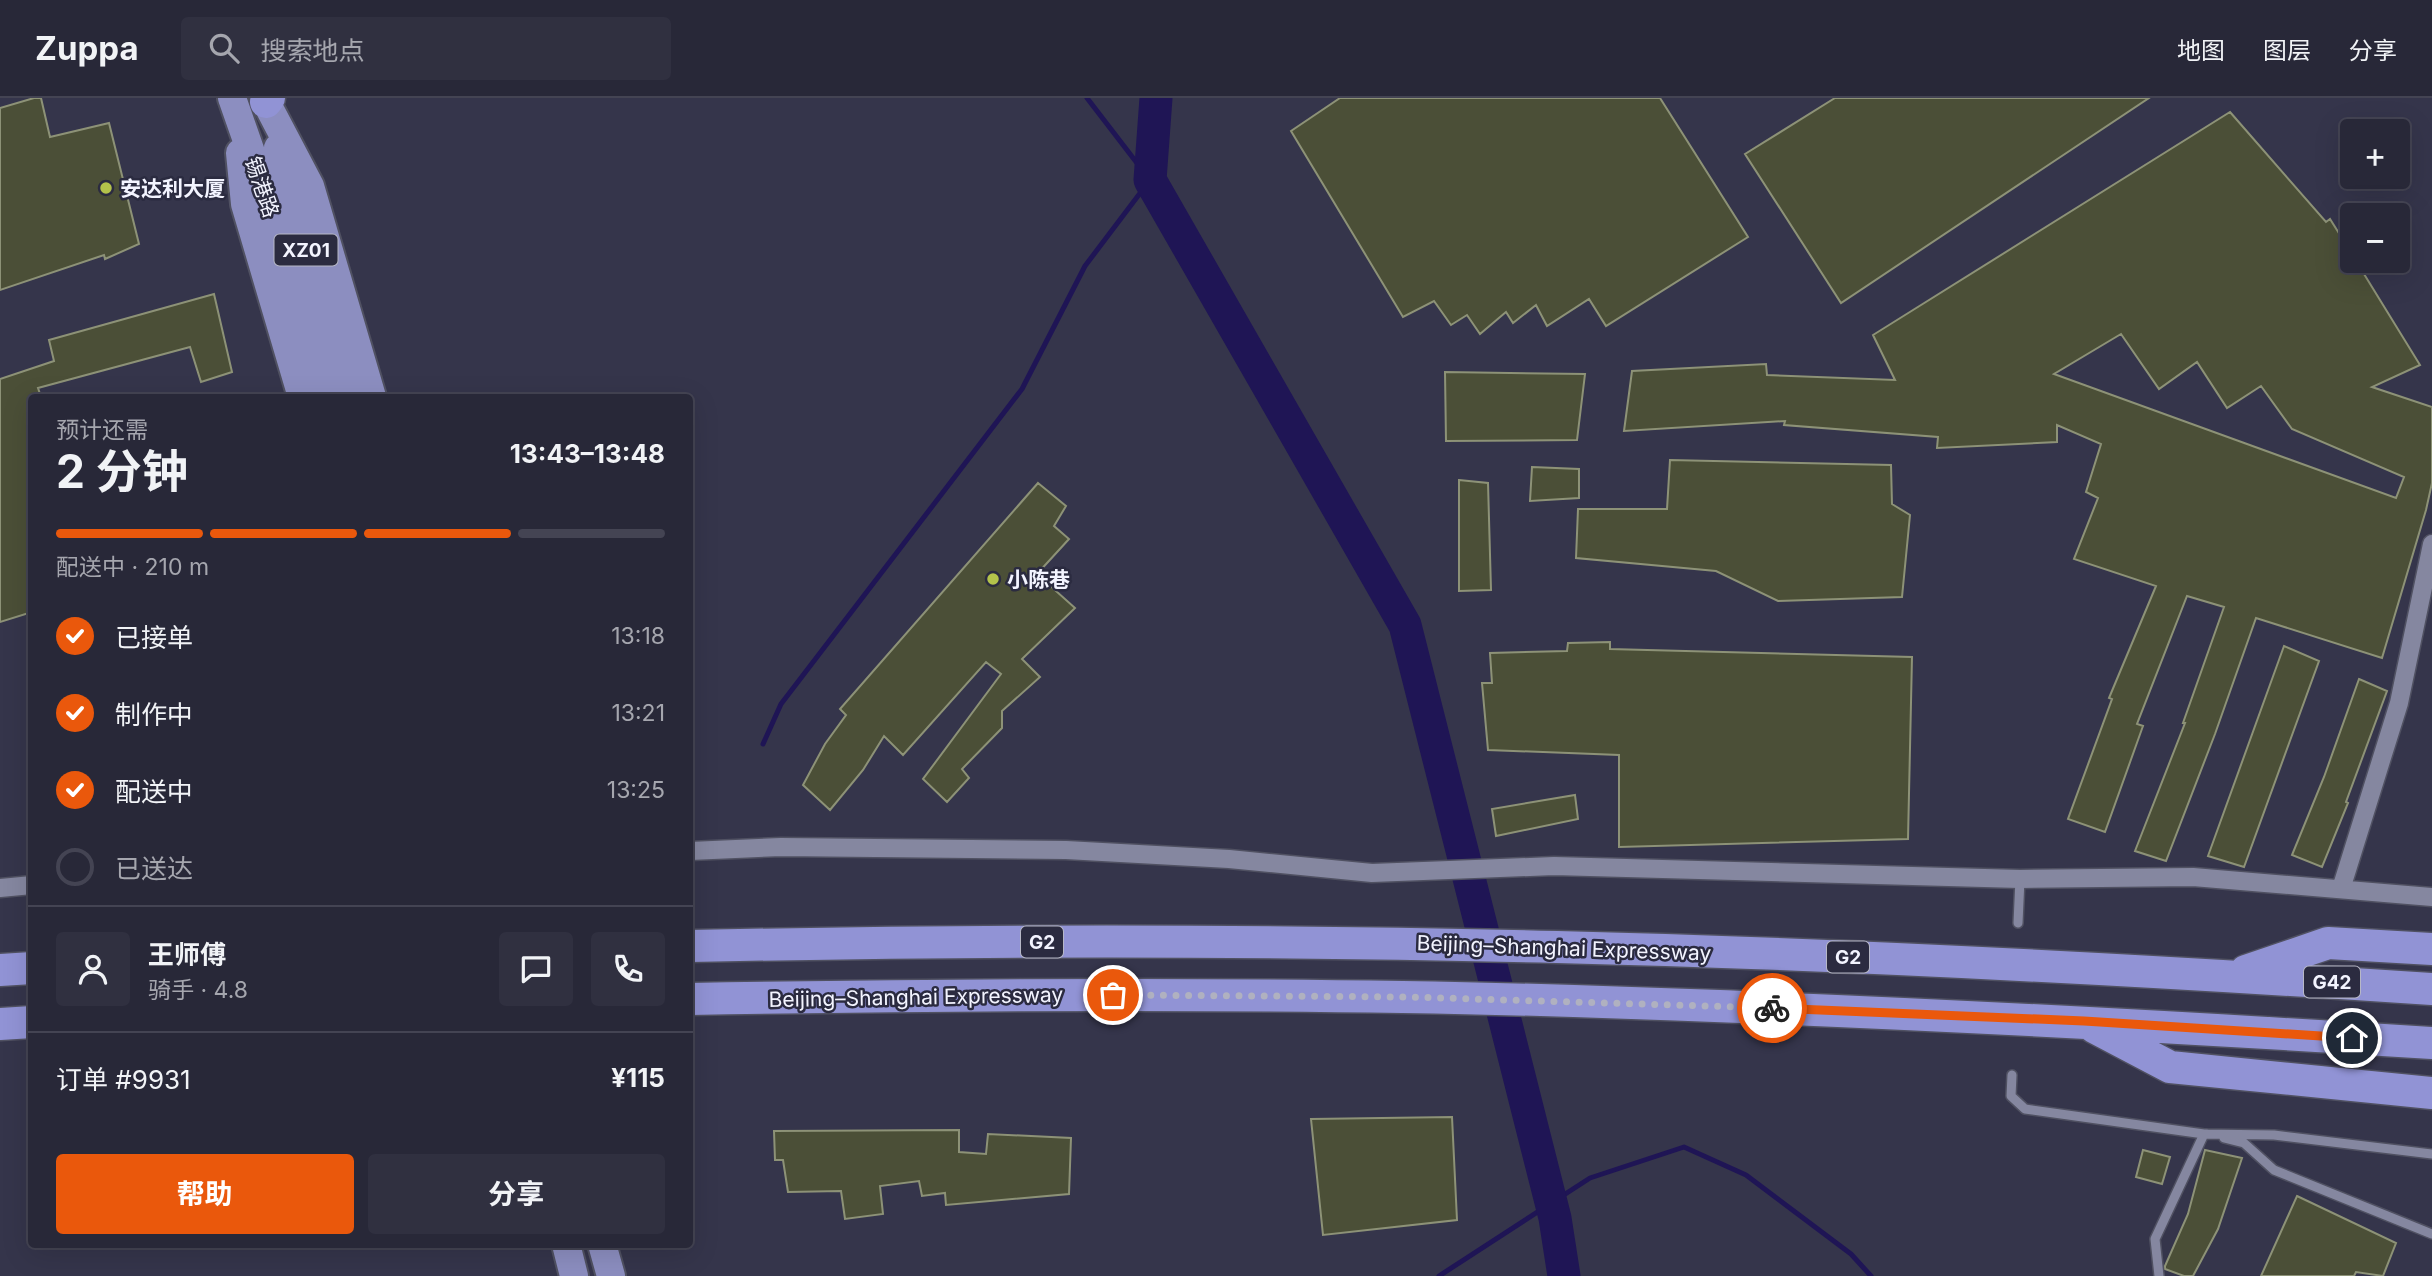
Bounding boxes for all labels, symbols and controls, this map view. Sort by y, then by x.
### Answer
search box [181,17,671,80]
text: Zuppa [35,28,139,68]
icon: search [205,29,243,67]
text: 搜索地点 [261,35,365,66]
text: 地图 [2177,36,2225,65]
text: 图层 [2263,36,2311,65]
text: 分享 [2349,36,2397,65]
map controls [2340,119,2410,273]
button: + [2340,119,2410,189]
street label: 锡港路 [240,153,284,221]
place label: 安达利大厦 [120,176,225,201]
marker: 安达利大厦 [98,180,114,196]
button: − [2340,203,2410,273]
road number: XZ01 [274,234,338,266]
text: 预计还需 [56,416,148,444]
text: 13:43–13:48 [510,438,665,469]
text: 2 分钟 [56,443,188,499]
text: 配送中 · 210 m [56,553,209,581]
place label: 小陈巷 [1007,567,1070,592]
marker: 小陈巷 [985,571,1001,587]
icon: check [56,617,94,655]
text: 已接单 [115,622,193,653]
text: 13:18 [611,622,665,650]
icon: check [56,694,94,732]
text: 制作中 [115,699,193,730]
text: 13:21 [611,699,665,727]
icon: check [56,771,94,809]
text: 配送中 [115,776,193,807]
text: 13:25 [607,776,665,804]
text: 已送达 [115,853,193,884]
road number: G2 [1021,926,1063,958]
street label: Beijing–Shanghai Expressway [1416,930,1712,966]
button: person [56,932,130,1006]
button: chat [499,932,573,1006]
button: phone [591,932,665,1006]
text: 王师傅 [148,939,226,970]
road number: G2 [1827,942,1869,972]
pin [1083,965,1143,1025]
road number: G42 [2304,967,2360,998]
courier [1737,973,1807,1043]
text: 骑手 · 4.8 [148,976,248,1004]
icon: bag [1094,976,1132,1014]
street label: Beijing–Shanghai Expressway [769,982,1064,1012]
icon: bike [1753,989,1791,1027]
pin [2322,1008,2382,1068]
icon: home [2333,1019,2371,1057]
text: ¥115 [611,1062,665,1093]
text: 订单 #9931 [56,1064,191,1095]
button: 帮助 [56,1154,354,1234]
button: 分享 [368,1154,665,1234]

